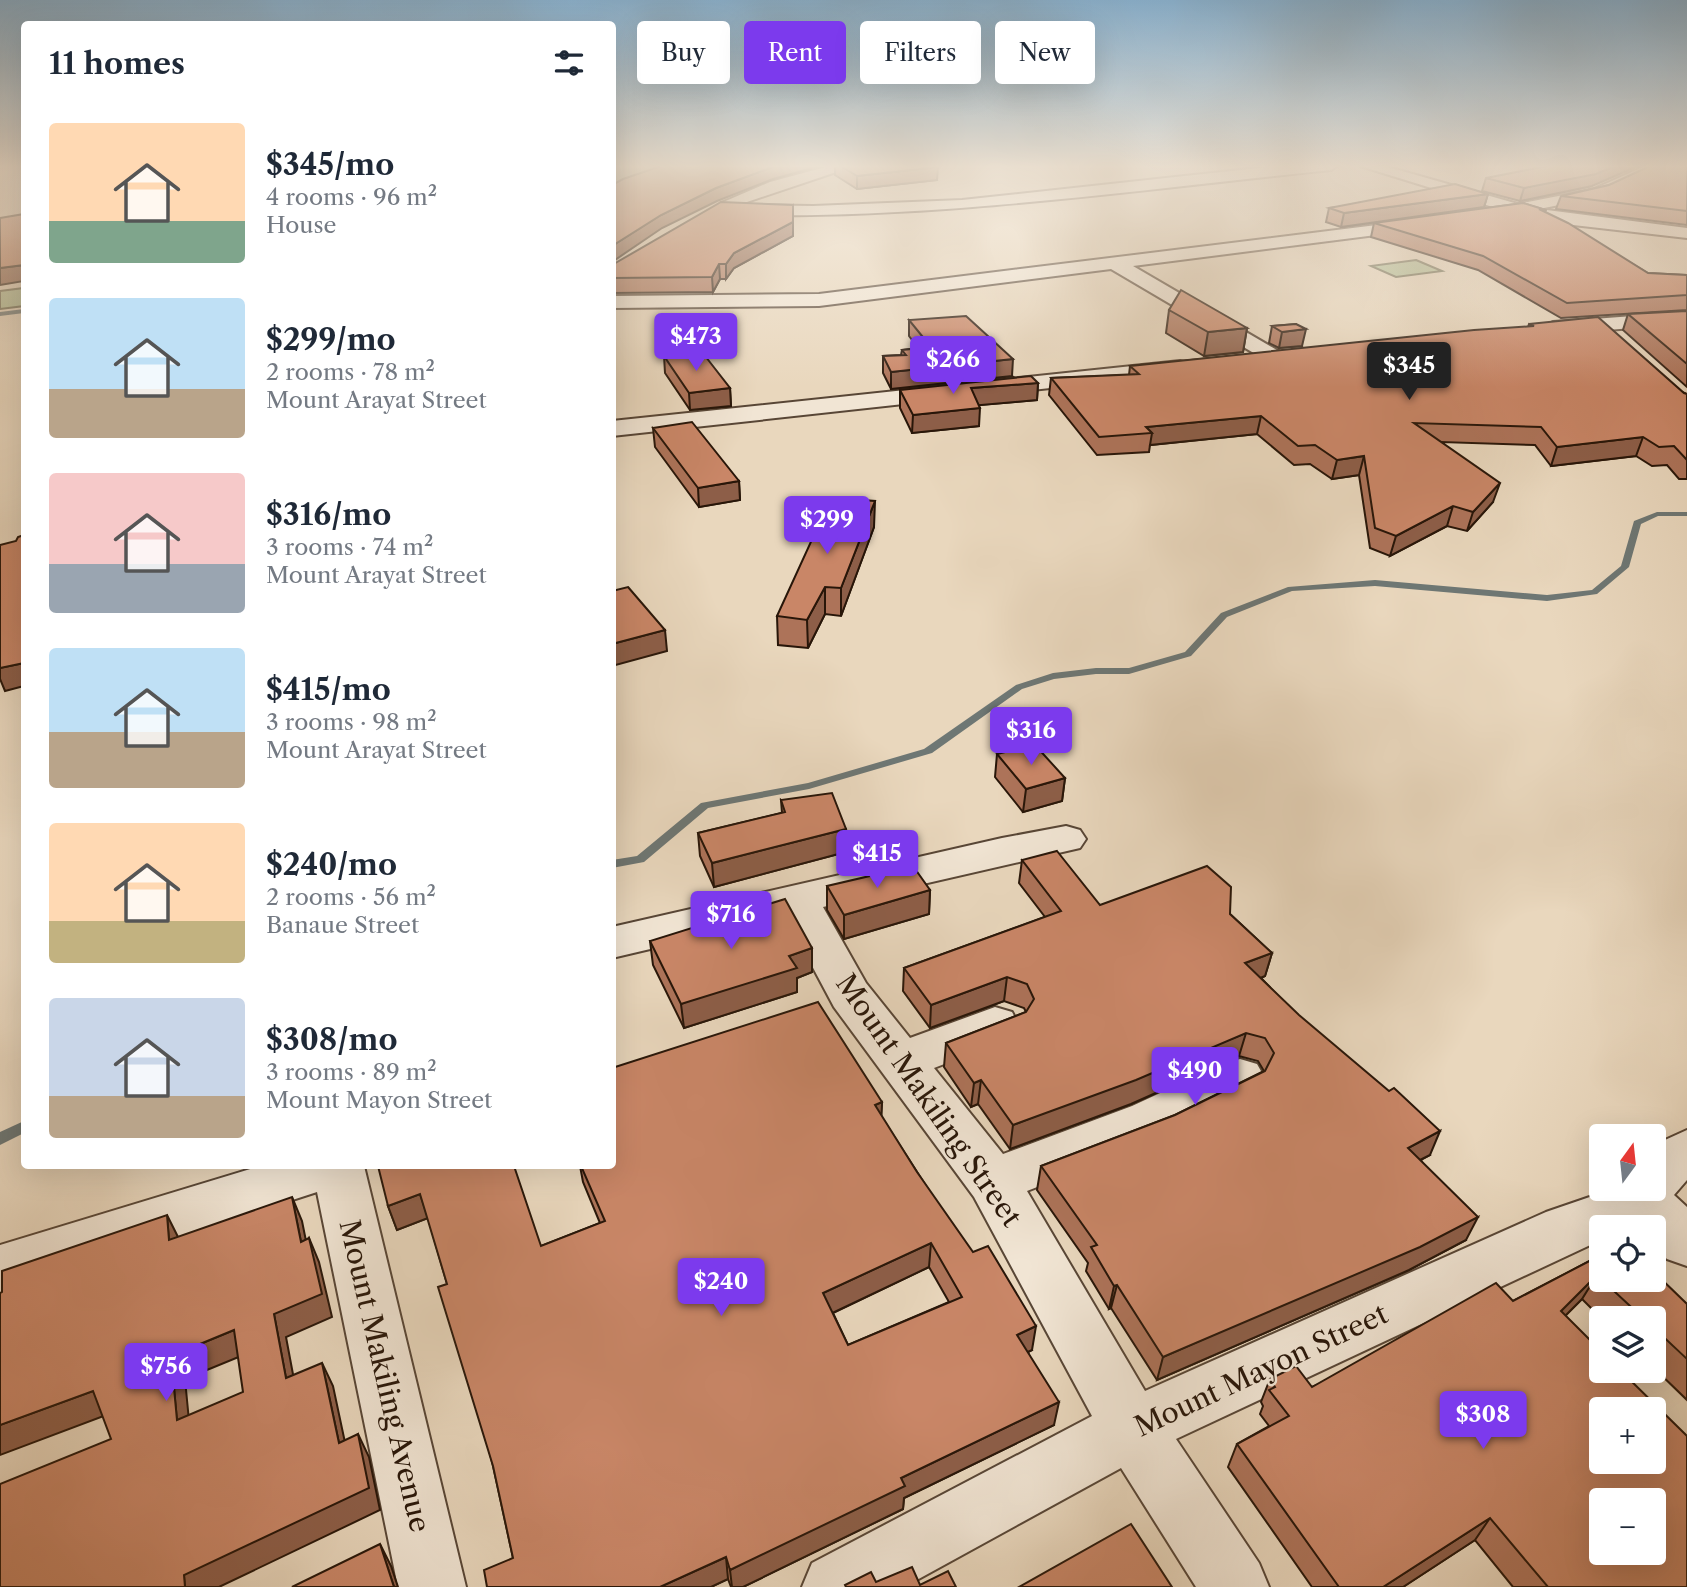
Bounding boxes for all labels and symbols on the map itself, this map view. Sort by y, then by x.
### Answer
pin: $473 [655,314,737,373]
pin: $266 [912,336,994,396]
pin: $345 [1368,342,1450,402]
pin: $299 [786,496,868,556]
pin: $316 [990,708,1072,767]
pin: $415 [836,830,918,890]
pin: $716 [690,892,772,951]
street label: Mount Makiling Street [829,967,1029,1233]
pin: $490 [1154,1048,1236,1107]
north arrow [1589,1124,1666,1200]
street label: Mount Makiling Avenue [333,1217,437,1535]
pin: $240 [680,1258,762,1318]
street label: Mount Mayon Street [1129,1296,1393,1444]
pin: $756 [125,1344,207,1403]
pin: $308 [1442,1392,1524,1451]

